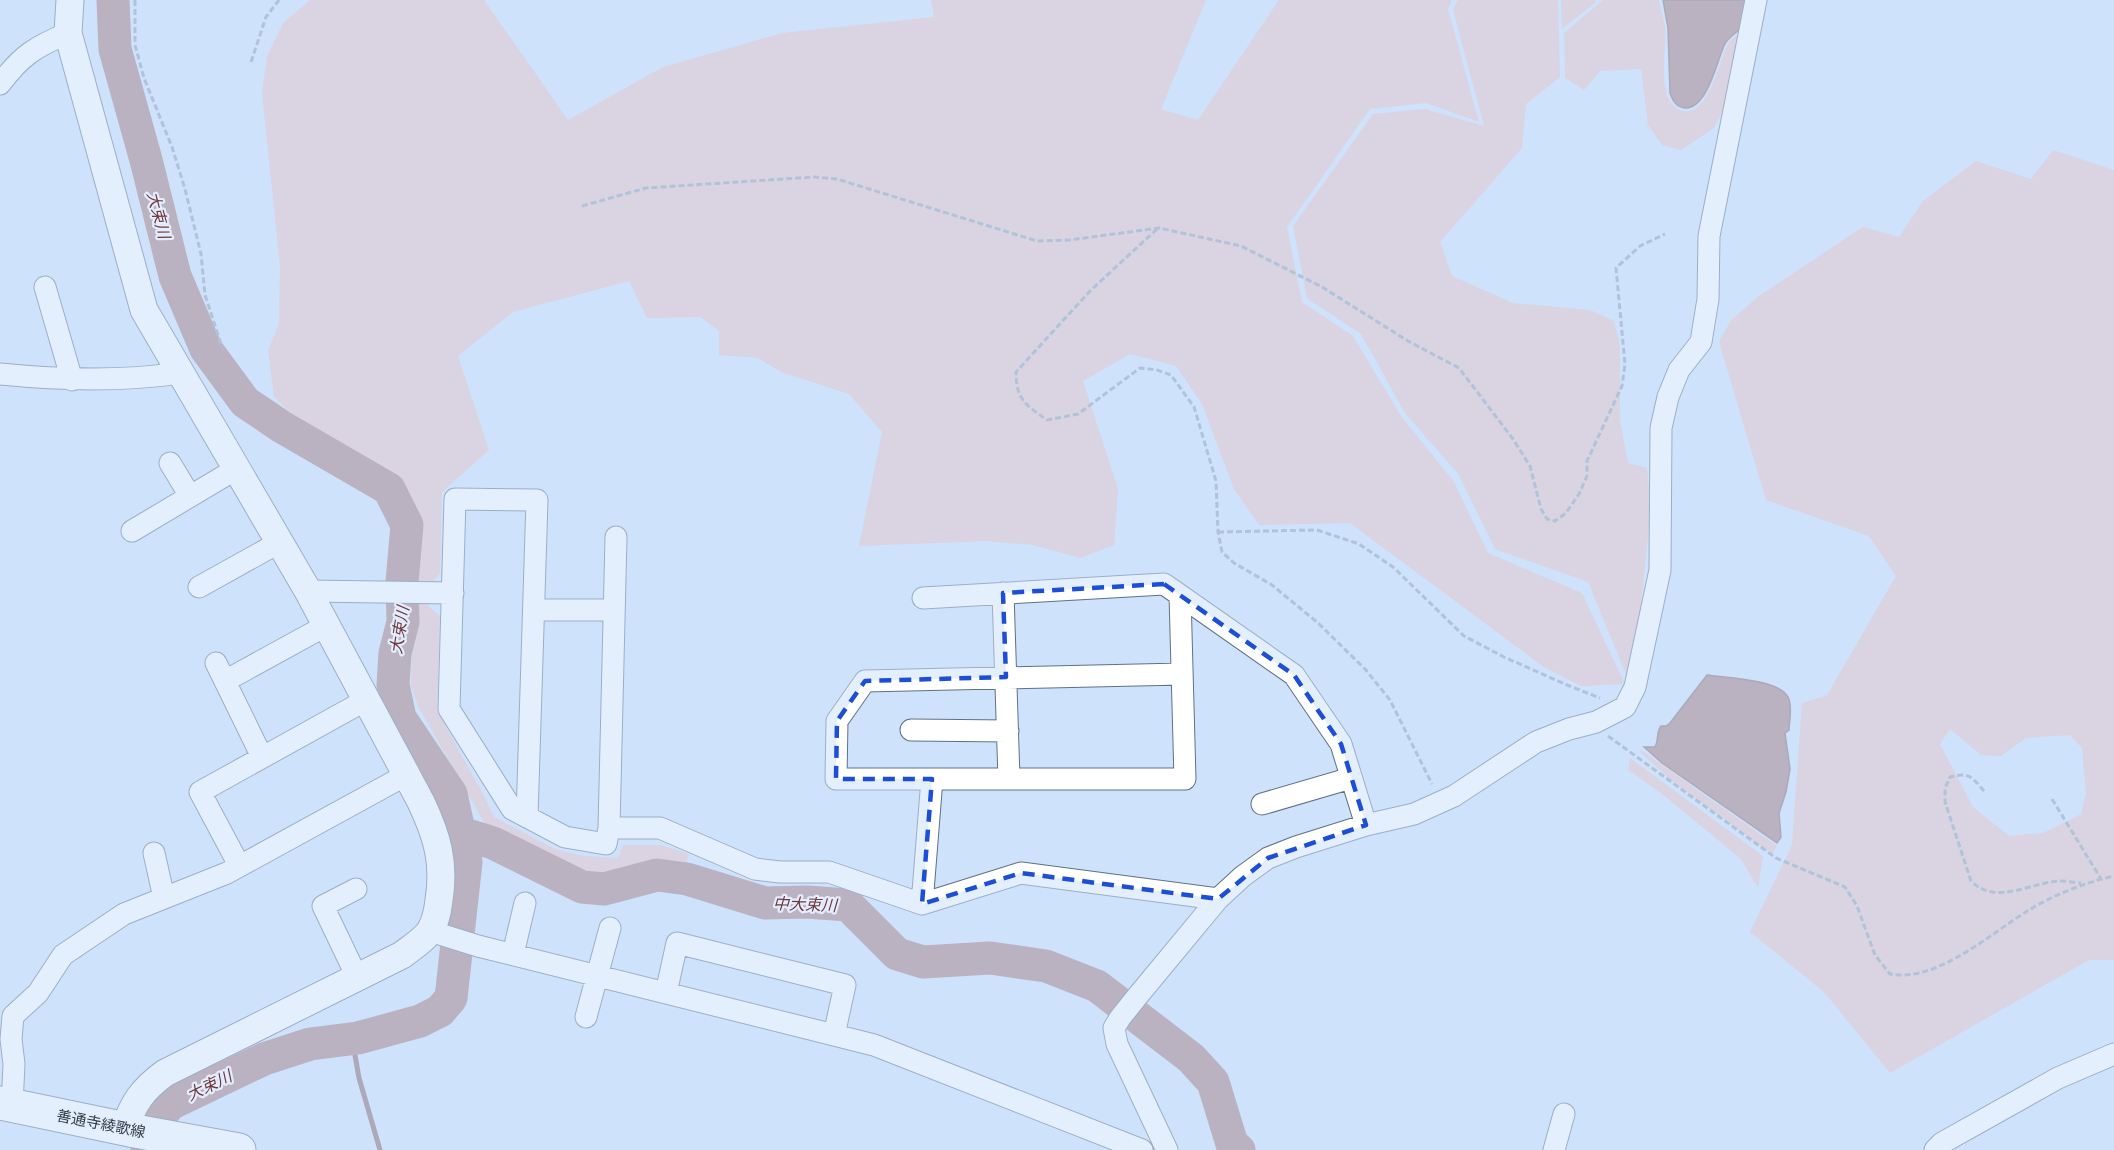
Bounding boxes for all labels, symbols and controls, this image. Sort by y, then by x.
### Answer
water label: 大束川 [143,189,174,243]
water label: 大束川 [386,603,413,655]
water label: 中大束川 [773,894,839,915]
water label: 大束川 [183,1066,237,1105]
street label: 善通寺綾歌線 [55,1107,147,1141]

